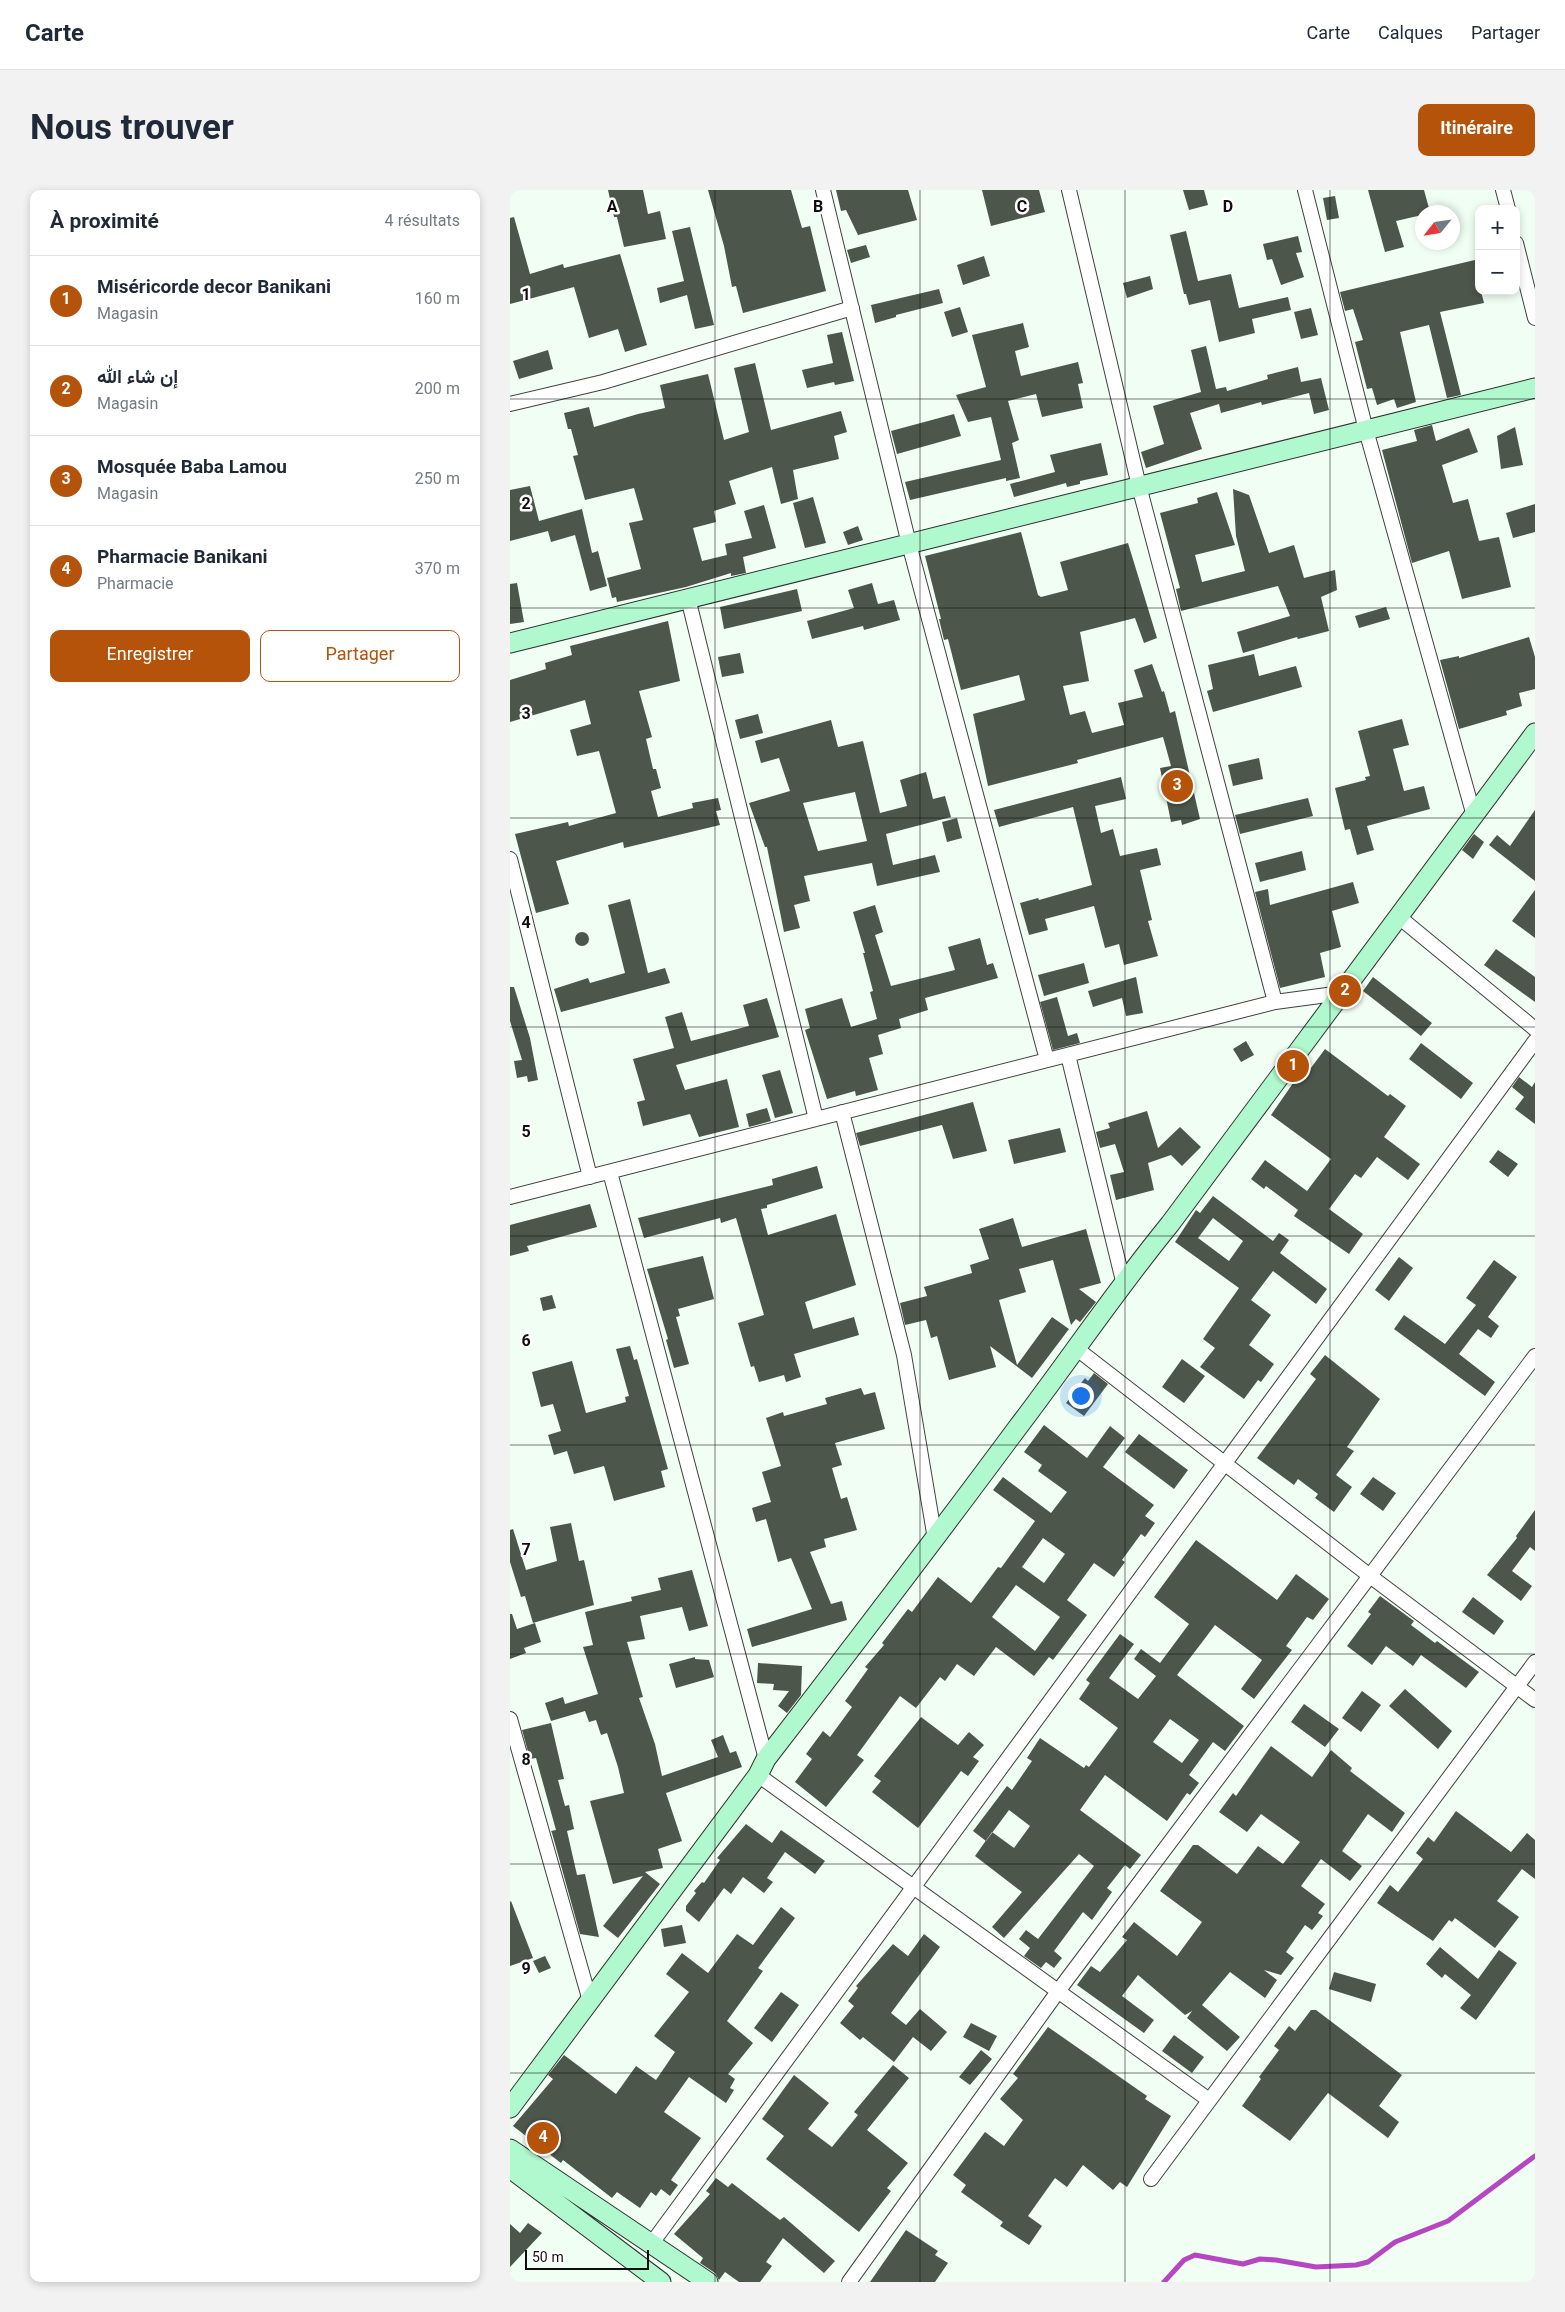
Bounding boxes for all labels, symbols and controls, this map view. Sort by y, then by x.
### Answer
text: Carte [25,16,84,54]
text: Carte [1307,21,1350,49]
text: Calques [1378,21,1443,49]
text: Partager [1471,21,1540,49]
text: Nous trouver [30,103,234,158]
button: Itinéraire [1418,104,1535,156]
text: A [607,196,618,221]
text: B [813,196,823,221]
text: C [1017,196,1027,221]
text: D [1223,196,1233,221]
north arrow [1415,205,1460,250]
map controls [1475,205,1520,295]
button: + [1475,205,1520,250]
text: À proximité [50,206,159,239]
text: 4 résultats [385,210,460,235]
button: − [1475,250,1520,295]
text: Miséricorde decor Banikani [97,274,331,303]
text: 1 [521,284,531,309]
text: 1 [61,288,71,313]
text: 160 m [415,288,460,313]
text: Magasin [97,303,158,328]
text: إن شاء الله [97,364,178,393]
text: 2 [61,378,71,403]
text: 200 m [415,378,460,403]
text: Magasin [97,393,158,418]
text: Mosquée Baba Lamou [97,454,287,483]
text: 3 [61,468,71,493]
text: 250 m [415,468,460,493]
text: Magasin [97,483,158,508]
text: 2 [521,493,531,518]
text: Pharmacie Banikani [97,544,268,573]
text: 4 [61,558,71,583]
text: 370 m [415,558,460,583]
text: Pharmacie [97,573,174,598]
button: Enregistrer [50,630,250,682]
button: Partager [260,630,460,682]
text: 3 [521,703,531,728]
pin: 3 [1161,767,1193,805]
text: 4 [521,912,531,937]
pin: 2 [1329,972,1361,1010]
pin: 1 [1277,1047,1309,1085]
text: 5 [521,1121,531,1146]
text: 6 [521,1330,531,1355]
your location [1068,1383,1094,1409]
text: 7 [521,1539,531,1564]
text: 8 [521,1749,531,1774]
text: 9 [521,1958,531,1983]
pin: 4 [527,2119,559,2157]
scale bar [525,2247,649,2270]
text: 50 m [532,2248,564,2270]

